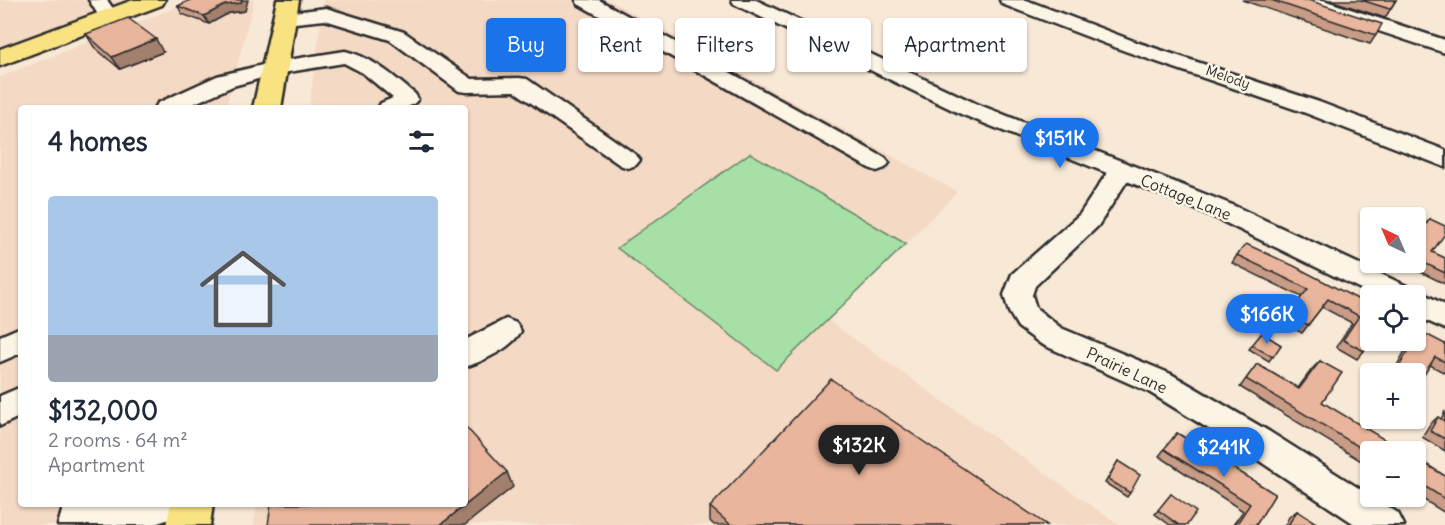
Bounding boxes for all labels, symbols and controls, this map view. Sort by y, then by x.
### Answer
chip: Buy [486,18,566,72]
chip: Rent [578,18,663,72]
chip: Filters [675,18,775,72]
chip: New [787,18,871,72]
chip: Apartment [883,18,1027,72]
street label: Melody [1203,61,1253,93]
pin: $151K [1018,118,1102,169]
text: 4 homes [48,125,147,158]
icon: filters [405,125,438,158]
text: $151K [1035,125,1085,150]
street label: Cottage Lane [1138,170,1234,224]
north arrow [1360,207,1426,273]
map controls [1360,207,1426,507]
icon: home [189,235,297,343]
button: locate [1360,285,1426,351]
pin: $166K [1225,294,1309,345]
text: $166K [1240,301,1294,326]
street label: Prairie Lane [1083,343,1171,397]
button: + [1360,363,1426,429]
text: $132,000 [48,394,158,427]
pin: $132K [817,425,901,476]
text: 2 rooms · 64 m² [48,427,188,452]
pin: $241K [1182,427,1266,478]
text: $132K [832,432,886,457]
text: $241K [1197,434,1251,459]
button: − [1360,441,1426,507]
text: Apartment [48,452,145,477]

